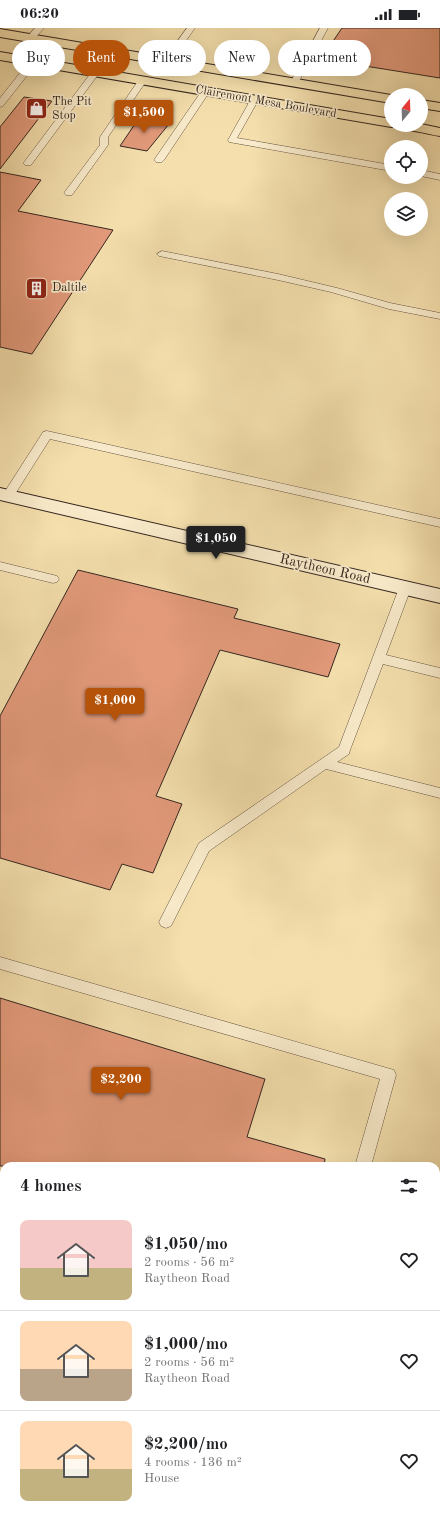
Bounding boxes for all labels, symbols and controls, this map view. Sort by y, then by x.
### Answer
text: 06:20 [20,7,59,22]
chip: Buy [12,40,65,76]
chip: Rent [73,40,130,76]
chip: Filters [138,40,206,76]
chip: New [214,40,270,76]
chip: Apartment [278,40,371,76]
street label: Clairemont Mesa Boulevard [195,84,337,120]
north arrow [384,88,428,132]
map controls [384,88,428,236]
shop icon: The Pit Stop [24,96,50,122]
place label: The Pit Stop [52,96,92,122]
pin: $1,500 [111,100,177,134]
text: $1,500 [123,106,165,119]
button: locate [384,140,428,184]
button: layers [384,192,428,236]
building icon: Daltile [24,275,50,301]
place label: Daltile [52,282,87,294]
pin: $1,050 [183,526,249,560]
text: $1,050 [195,532,237,545]
street label: Raytheon Road [278,552,372,586]
pin: $1,000 [82,688,148,722]
text: $1,000 [94,694,136,707]
pin: $2,200 [88,1067,154,1101]
text: $2,200 [100,1073,142,1086]
icon: filters [398,1175,420,1197]
text: 4 homes [20,1178,82,1195]
icon: home [52,1236,100,1284]
text: $1,050/mo [144,1236,228,1253]
icon: heart [398,1249,420,1271]
text: 2 rooms · 56 m² [144,1256,234,1269]
text: Raytheon Road [144,1272,230,1285]
text: $1,000/mo [144,1336,228,1353]
icon: home [52,1337,100,1385]
icon: heart [398,1350,420,1372]
text: 2 rooms · 56 m² [144,1356,234,1369]
text: Raytheon Road [144,1372,230,1385]
text: $2,200/mo [144,1436,228,1453]
icon: home [52,1437,100,1485]
icon: heart [398,1450,420,1472]
text: 4 rooms · 136 m² [144,1456,242,1469]
text: House [144,1472,179,1485]

